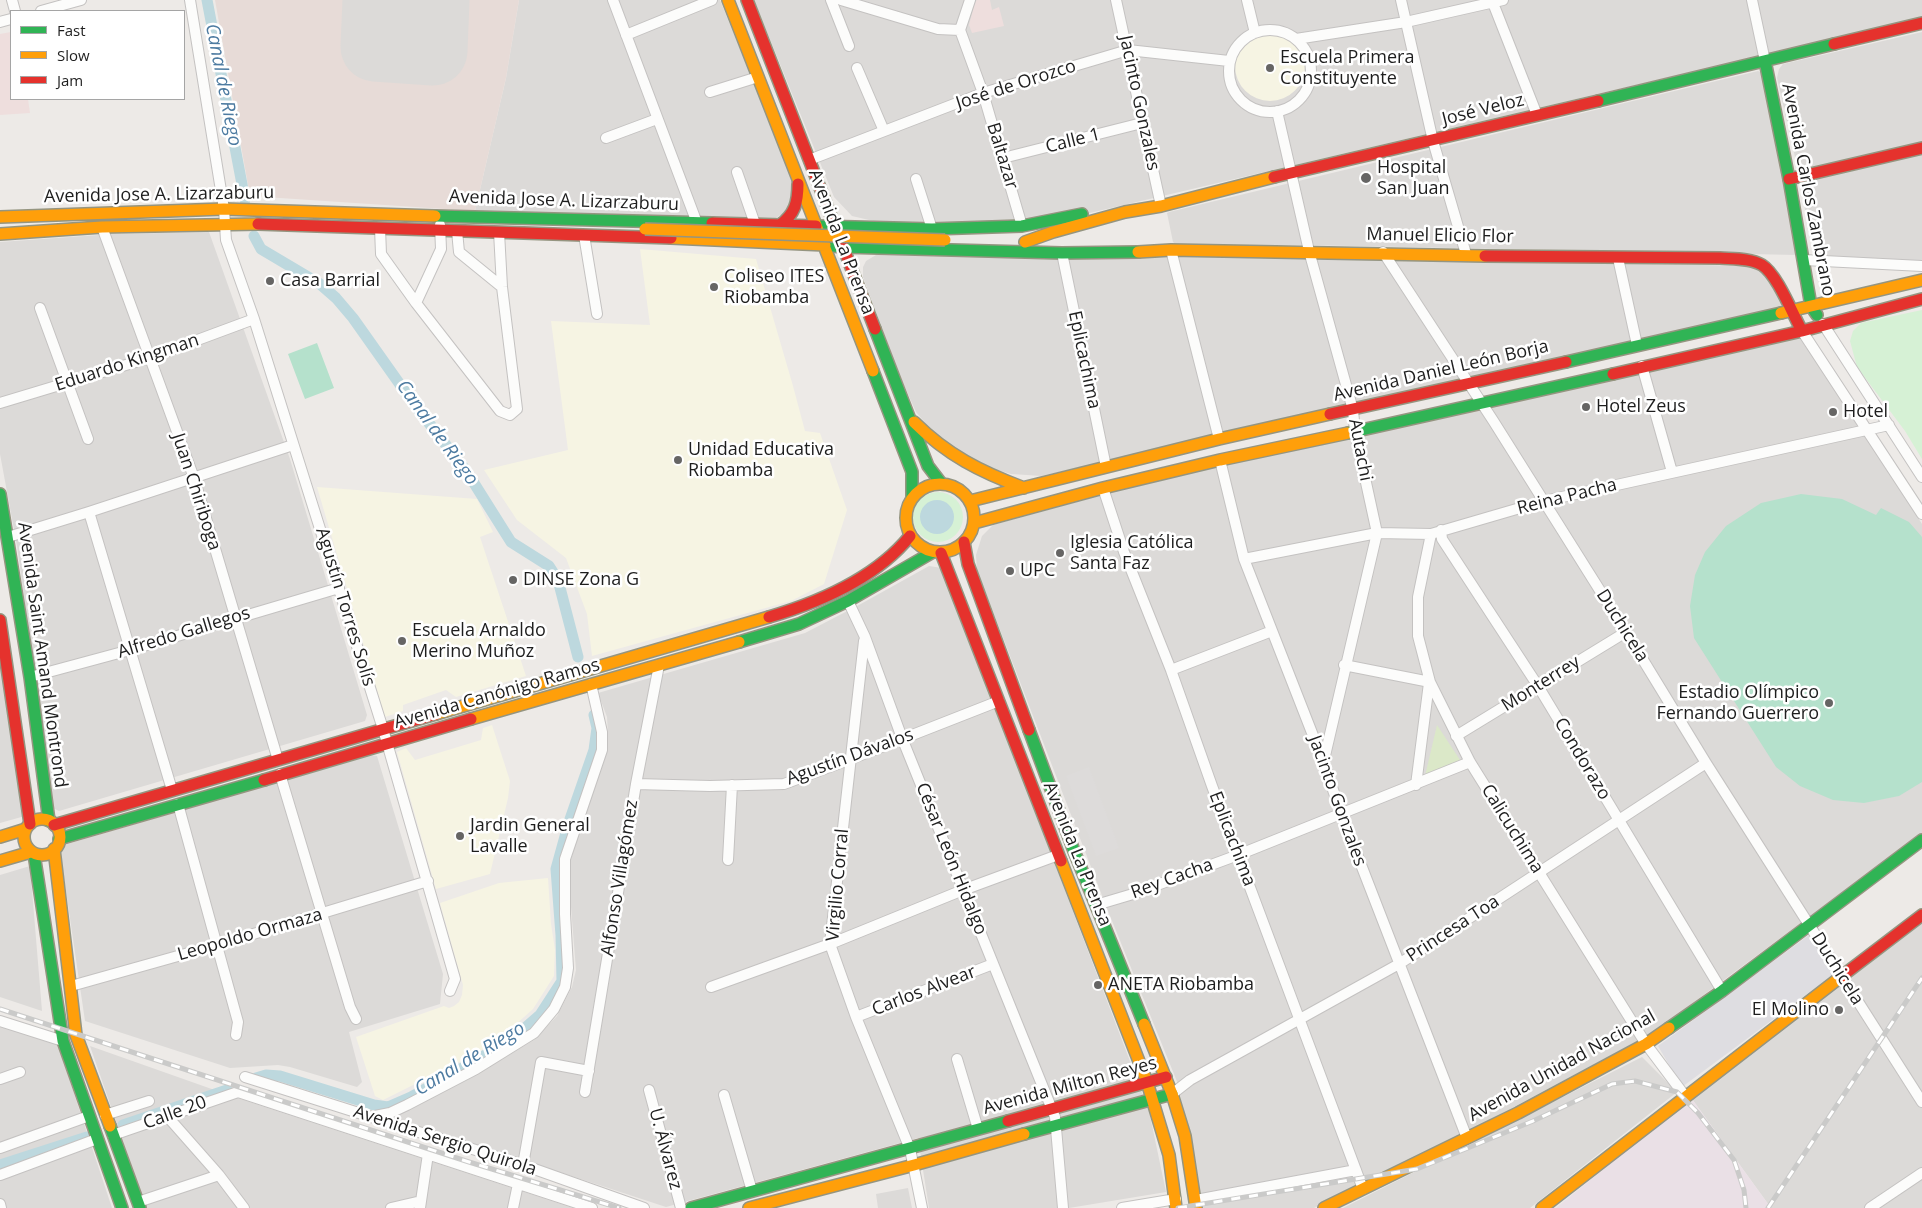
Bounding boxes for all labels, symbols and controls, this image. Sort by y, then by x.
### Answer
legend [10,10,185,100]
text: Fast [57,20,86,40]
water label: Canal de Riego [200,22,246,148]
street label: Jacinto Gonzales [1114,33,1164,173]
text: Slow [57,45,90,65]
place label: Escuela Primera Constituyente [1280,47,1414,90]
street label: José de Orozco [953,55,1079,115]
marker: Escuela Primera Constituyente [1264,62,1276,74]
text: Jam [57,70,83,90]
street label: Avenida Carlos Zambrano [1777,82,1839,298]
street label: José Veloz [1440,89,1526,131]
street label: Baltazar [982,120,1022,192]
street label: Calle 1 [1043,124,1103,158]
place label: Hospital San Juan [1377,157,1450,200]
street label: Avenida La Prensa [803,166,879,318]
marker: Hospital San Juan [1359,171,1373,185]
street label: Avenida Jose A. Lizarzaburu [44,182,274,208]
street label: Avenida Jose A. Lizarzaburu [449,186,679,216]
street label: Manuel Elicio Flor [1366,224,1514,248]
place label: Coliseo ITES Riobamba [724,266,824,308]
place label: Casa Barrial [280,270,380,292]
marker: Casa Barrial [264,275,276,287]
marker: Coliseo ITES Riobamba [708,281,720,293]
street label: Eplicachima [1063,309,1105,411]
street label: Eduardo Kingman [52,330,202,396]
street label: Avenida Daniel León Borja [1331,336,1551,406]
water label: Canal de Riego [391,376,483,490]
place label: Hotel Zeus [1596,396,1686,418]
marker: Hotel Zeus [1580,401,1592,413]
place label: Hotel [1843,401,1888,423]
marker: Hotel [1827,406,1839,418]
street label: Autachi [1343,417,1377,483]
street label: Juan Chiriboga [167,431,225,553]
place label: Unidad Educativa Riobamba [688,439,834,482]
marker: Unidad Educativa Riobamba [672,454,684,466]
street label: Reina Pacha [1515,474,1619,520]
street label: Avenida Saint Amand Montrond [13,521,71,789]
street label: Agustín Torres Solís [311,525,379,689]
place label: Iglesia Católica Santa Faz [1070,532,1194,574]
marker: Iglesia Católica Santa Faz [1054,547,1066,559]
place label: UPC [1020,560,1055,582]
marker: UPC [1004,565,1016,577]
place label: DINSE Zona G [523,569,639,591]
marker: DINSE Zona G [507,574,519,586]
street label: Duchicela [1591,586,1653,666]
street label: Alfredo Gallegos [115,603,253,663]
place label: Escuela Arnaldo Merino Muñoz [412,620,546,662]
marker: Escuela Arnaldo Merino Muñoz [396,635,408,647]
street label: Monterrey [1498,651,1584,717]
street label: Avenida Canónigo Ramos [392,654,602,734]
place label: Estadio Olímpico Fernando Guerrero [1656,682,1819,724]
marker: Estadio Olímpico Fernando Guerrero [1823,697,1835,709]
street label: Condorazo [1549,714,1615,804]
street label: Agustín Dávalos [784,724,916,790]
street label: Jacinto Gonzales [1303,733,1371,869]
street label: Avenida La Prensa [1038,779,1116,929]
street label: César León Hidalgo [911,780,991,938]
street label: Calicuchima [1476,780,1548,878]
street label: Eplicachima [1204,789,1260,889]
street label: Alfonso Villagómez [597,798,643,958]
place label: Jardin General Lavalle [470,815,590,858]
street label: Virgilio Corral [822,828,854,942]
marker: Jardin General Lavalle [454,830,466,842]
street label: Rey Cacha [1128,854,1216,904]
street label: Princesa Toa [1402,891,1504,967]
street label: Leopoldo Ormaza [175,904,325,966]
street label: Duchicela [1806,929,1868,1009]
street label: Carlos Alvear [869,961,979,1021]
place label: ANETA Riobamba [1108,974,1254,996]
marker: ANETA Riobamba [1092,979,1104,991]
place label: El Molino [1752,999,1829,1021]
marker: El Molino [1833,1004,1845,1016]
street label: Avenida Unidad Nacional [1465,1006,1659,1126]
water label: Canal de Riego [411,1017,529,1101]
street label: Avenida Milton Reyes [981,1052,1159,1120]
street label: Calle 20 [140,1092,210,1134]
street label: Avenida Sergio Quirola [351,1101,539,1181]
street label: U. Álvarez [644,1106,686,1192]

